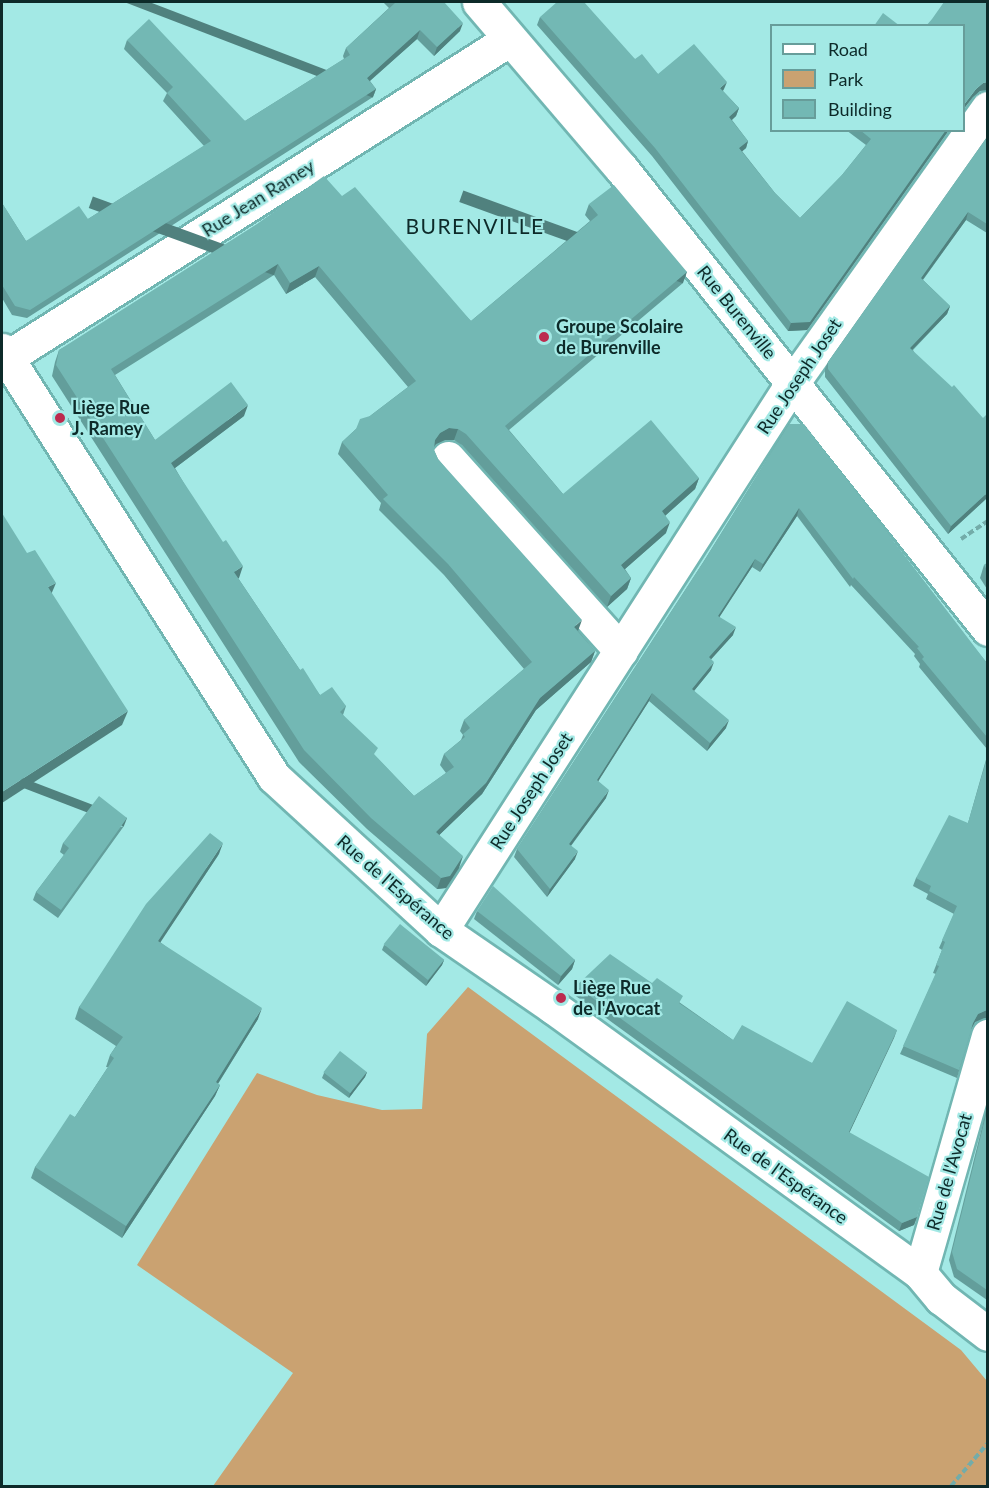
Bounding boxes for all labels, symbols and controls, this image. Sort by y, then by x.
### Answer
legend [770,24,965,132]
text: Road [828,38,868,60]
text: Park [828,68,863,90]
text: Building [828,98,892,120]
street label: Rue Jean Ramey [198,155,318,241]
district label: BURENVILLE [405,213,545,239]
street label: Rue Burenville [693,261,781,363]
street label: Rue Joseph Joset [752,314,846,438]
place label: Groupe Scolaire de Burenville [556,316,683,358]
marker: Groupe Scolaire de Burenville [537,330,551,344]
place label: Liège Rue J. Ramey [72,397,150,440]
marker: Liège Rue J. Ramey [53,411,67,425]
street label: Rue Joseph Joset [485,728,577,854]
street label: Rue de l'Espérance [333,830,459,944]
place label: Liège Rue de l'Avocat [573,977,660,1020]
marker: Liège Rue de l'Avocat [554,991,568,1005]
street label: Rue de l'Avocat [922,1111,976,1233]
street label: Rue de l'Espérance [720,1124,852,1228]

